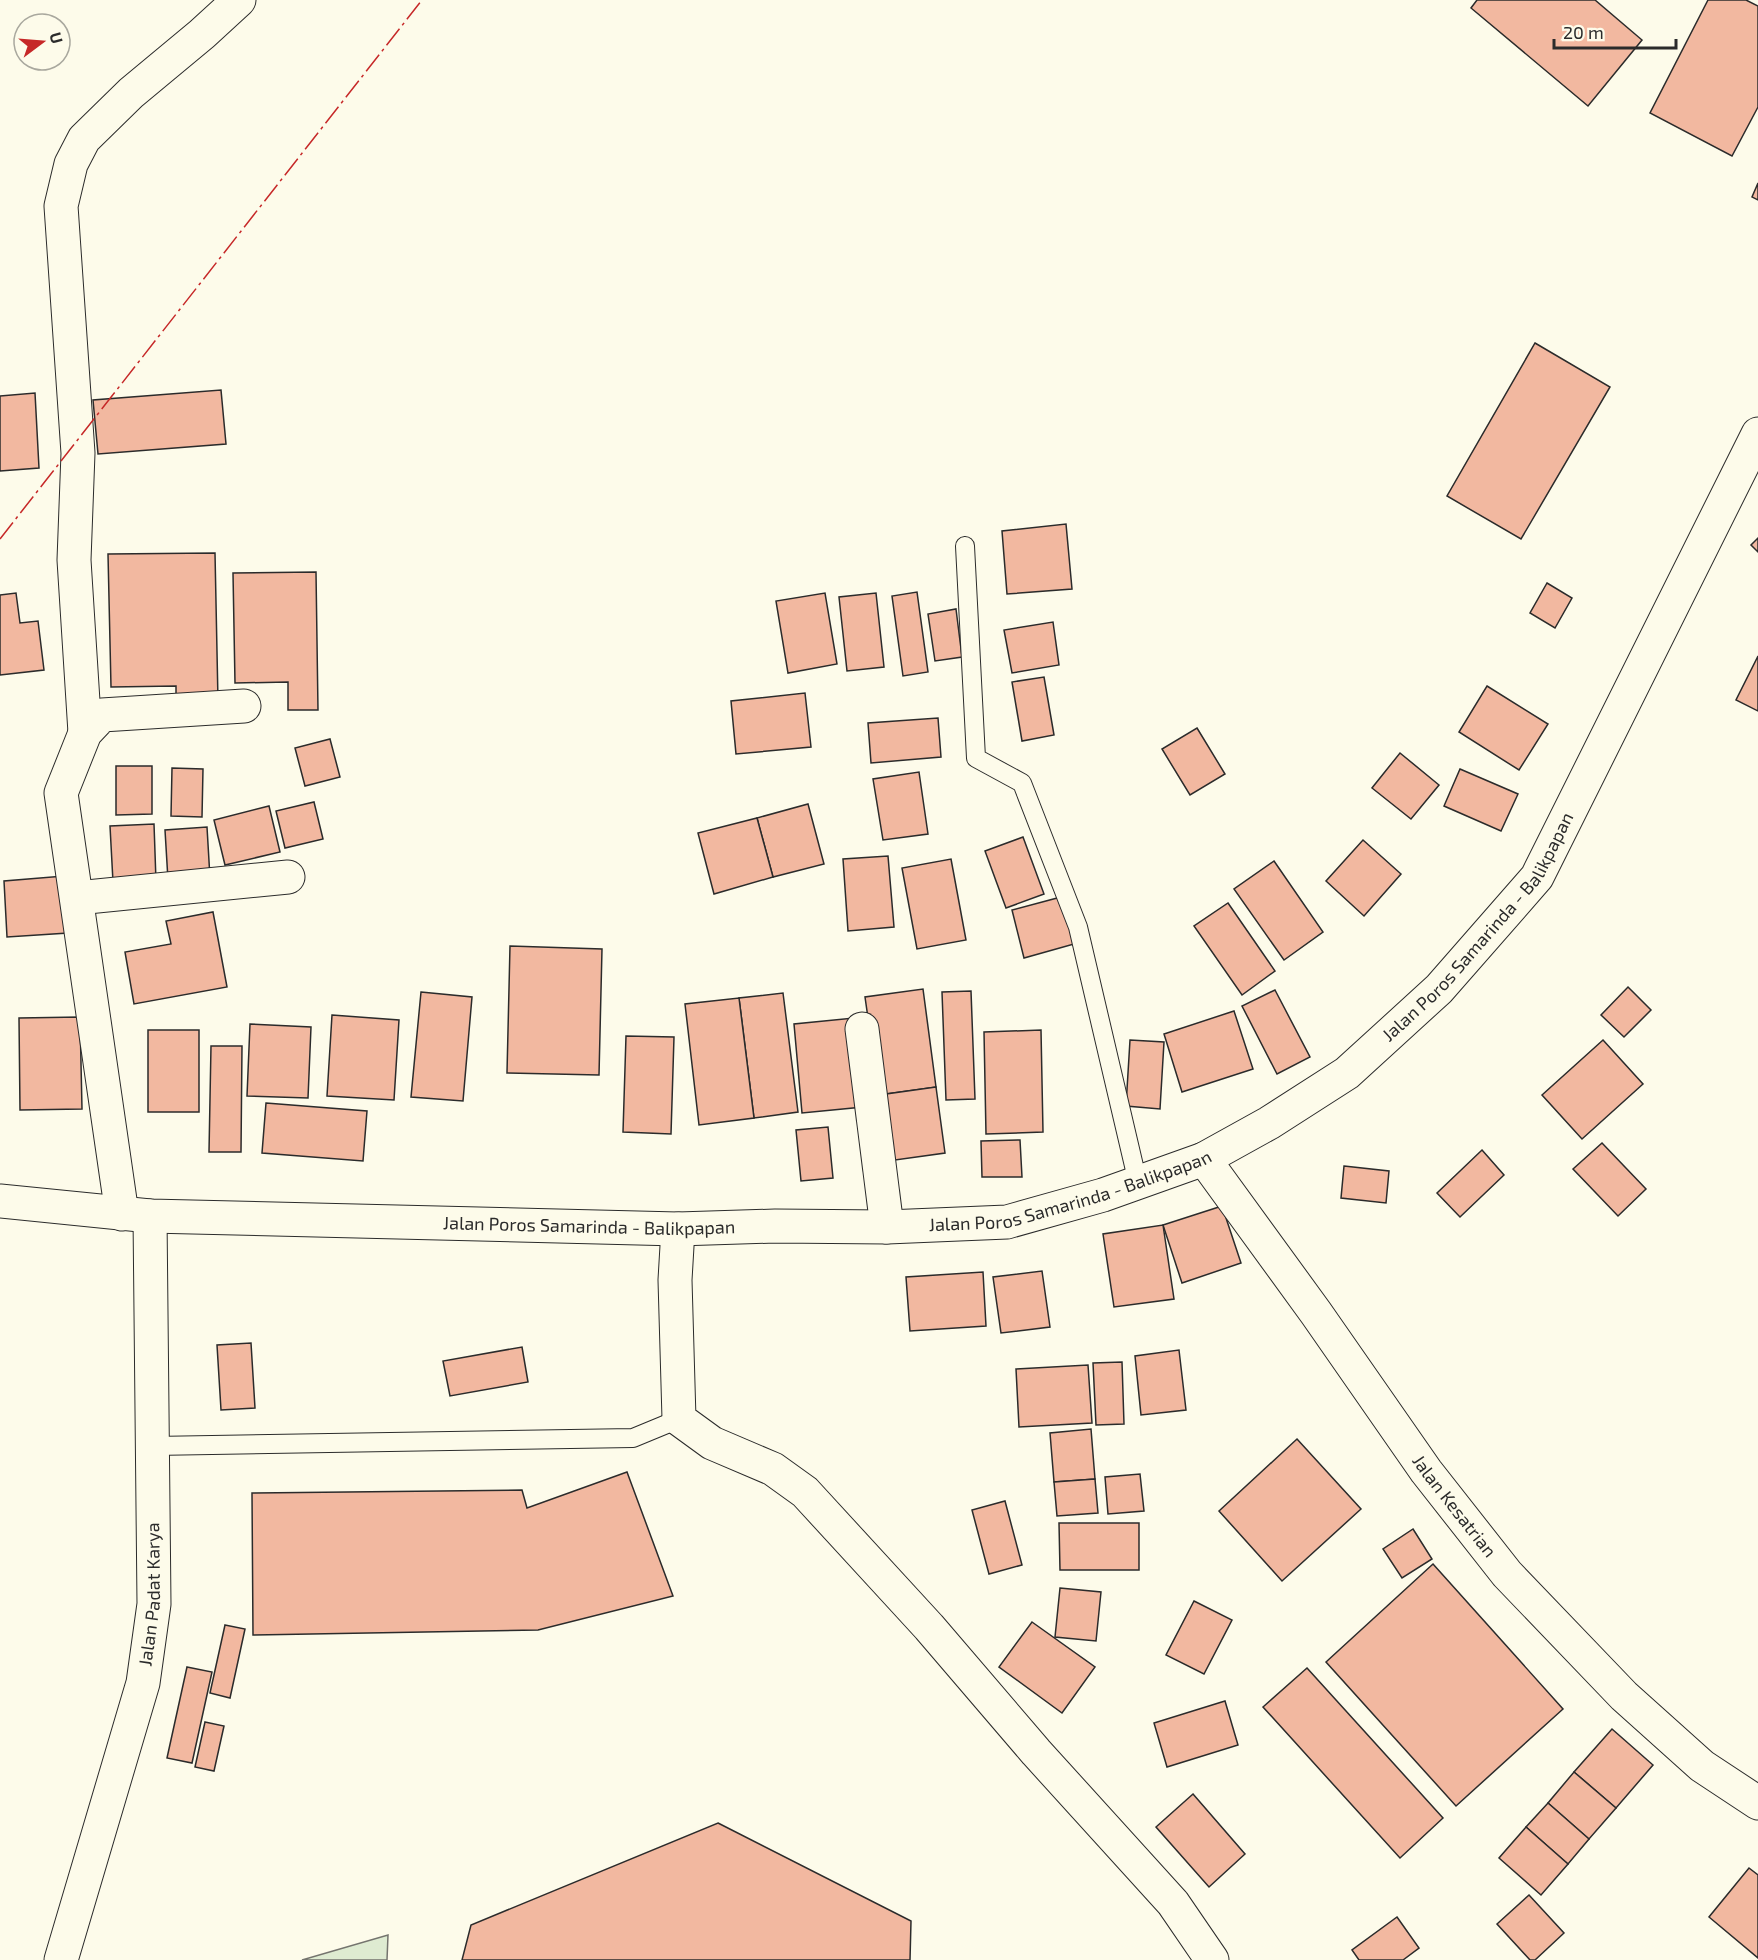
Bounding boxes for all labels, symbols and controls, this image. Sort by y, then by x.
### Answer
north arrow [12,12,72,72]
scale bar [1554,12,1676,50]
text: 20 m [1563,21,1604,43]
text: U [46,30,68,46]
street label: Jalan Poros Samarinda - Balikpapan [1377,808,1578,1045]
street label: Jalan Poros Samarinda - Balikpapan [928,1145,1215,1235]
street label: Jalan Poros Samarinda - Balikpapan [443,1211,736,1239]
street label: Jalan Kesatrian [1408,1450,1502,1561]
street label: Jalan Padat Karya [133,1522,164,1668]

